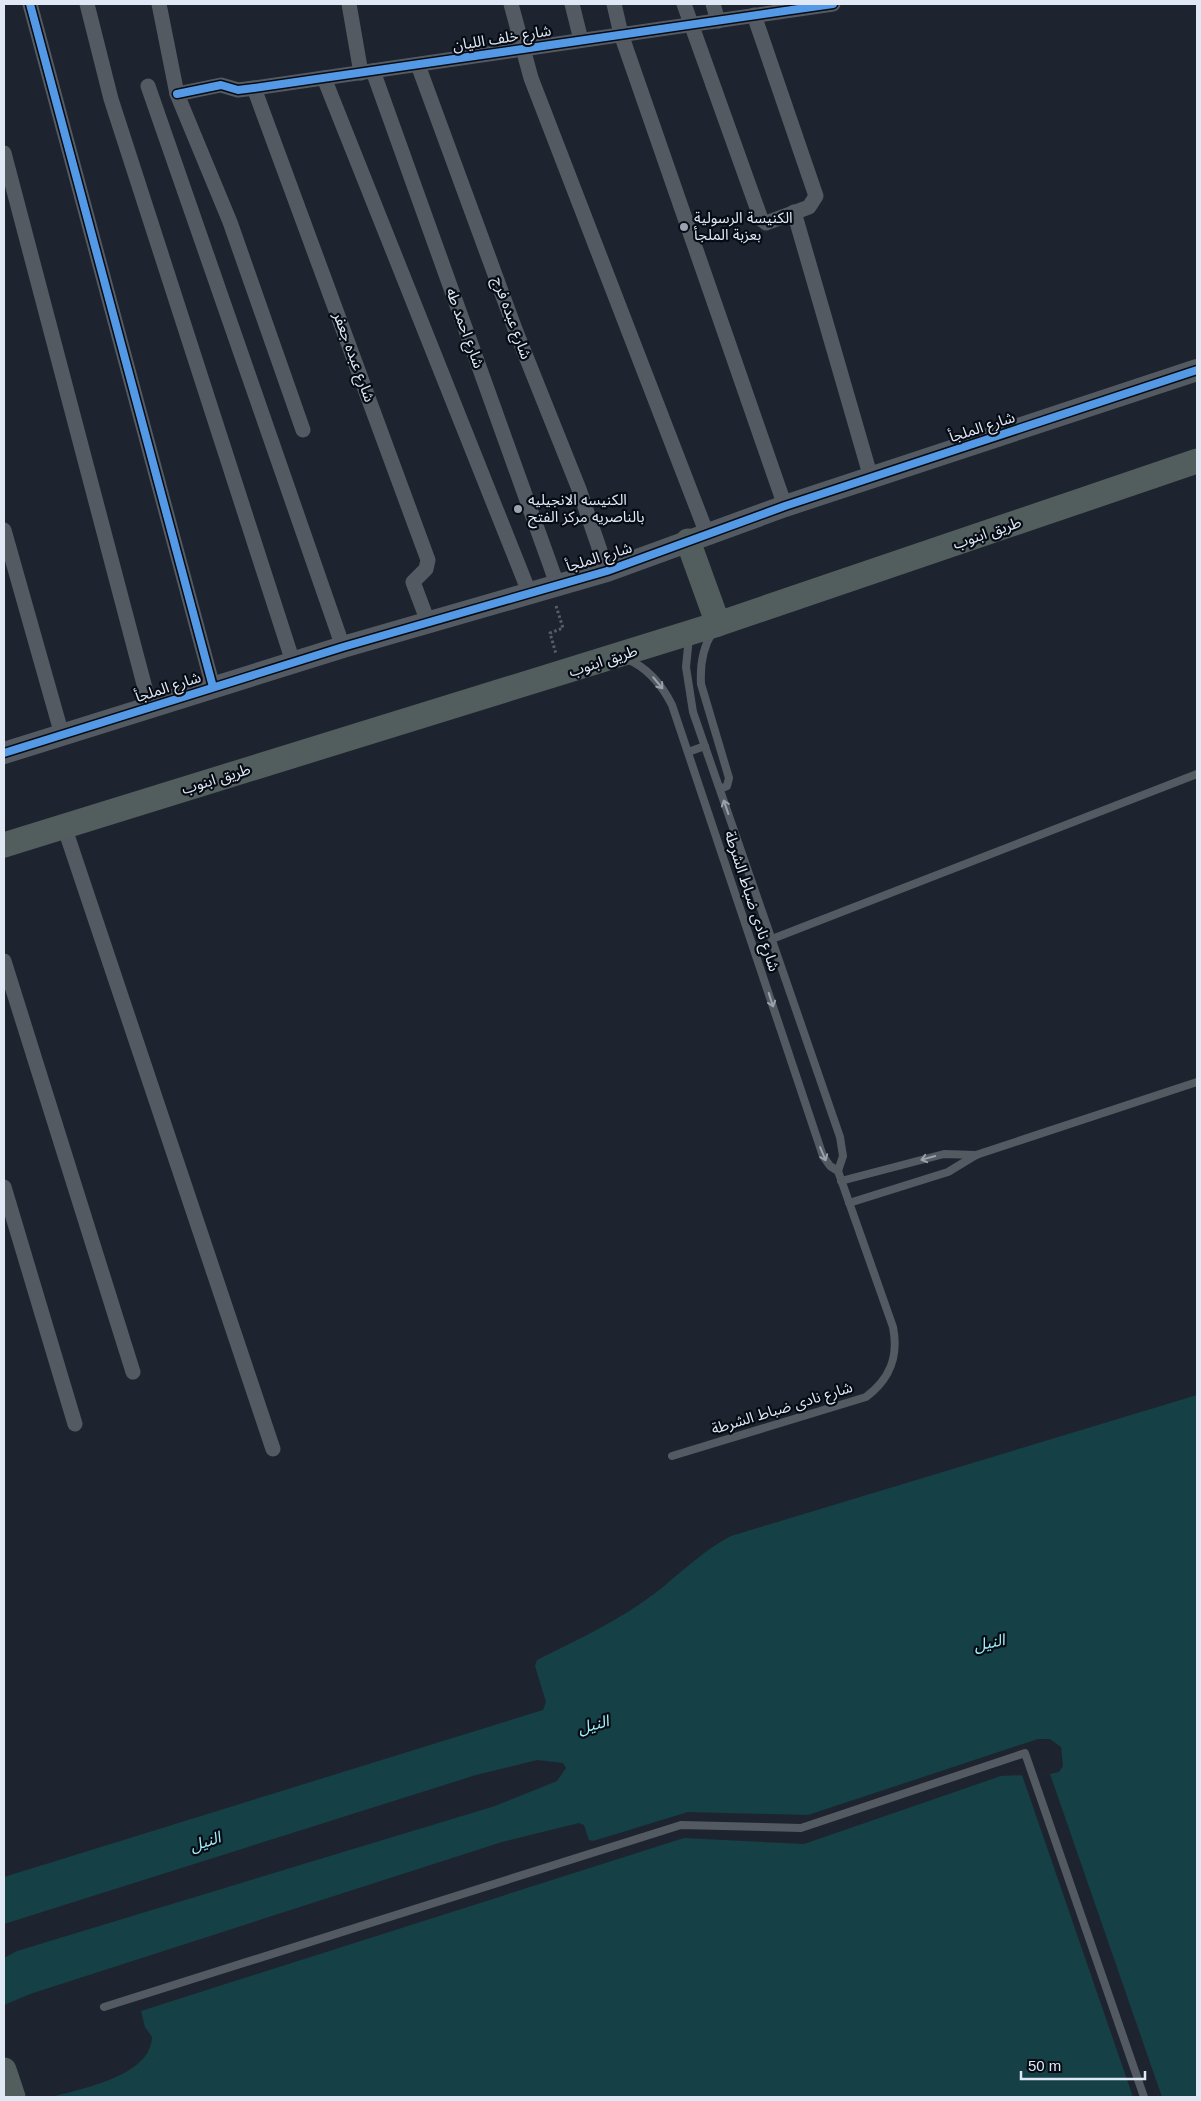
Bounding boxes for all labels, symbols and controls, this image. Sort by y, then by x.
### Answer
street label: شارع خلف الليان [451,21,553,58]
place label: الكنيسة الرسولية بعزبة الملجأ [694,209,793,244]
marker: الكنيسة الرسولية بعزبة الملجأ [678,221,690,233]
street label: شارع عبده فرج [486,274,535,363]
street label: شارع احمد طه [439,285,488,372]
street label: شارع عبده جعفر [326,309,379,406]
street label: شارع الملجأ [947,408,1018,449]
place label: الكنيسه الانجيليه بالناصريه مركز الفتح [528,491,645,529]
marker: الكنيسه الانجيليه بالناصريه مركز الفتح [512,503,524,515]
street label: طريق ابنوب [950,513,1024,554]
street label: شارع الملجأ [564,538,635,578]
street label: طريق ابنوب [566,641,640,682]
street label: شارع الملجأ [133,668,204,709]
one-way arrow [652,676,663,689]
street label: طريق ابنوب [179,760,253,799]
one-way arrow [721,800,730,815]
street label: شارع نادى ضباط الشرطة [718,828,783,975]
one-way arrow [767,992,776,1007]
one-way arrow [819,1146,828,1161]
one-way arrow [921,1154,937,1163]
street label: شارع نادى ضباط الشرطة [709,1378,856,1441]
water label: النيل [972,1630,1008,1655]
water label: النيل [576,1712,613,1738]
water label: النيل [188,1828,225,1855]
scale bar [1021,2048,1145,2080]
text: 50 m [1028,2057,1061,2074]

